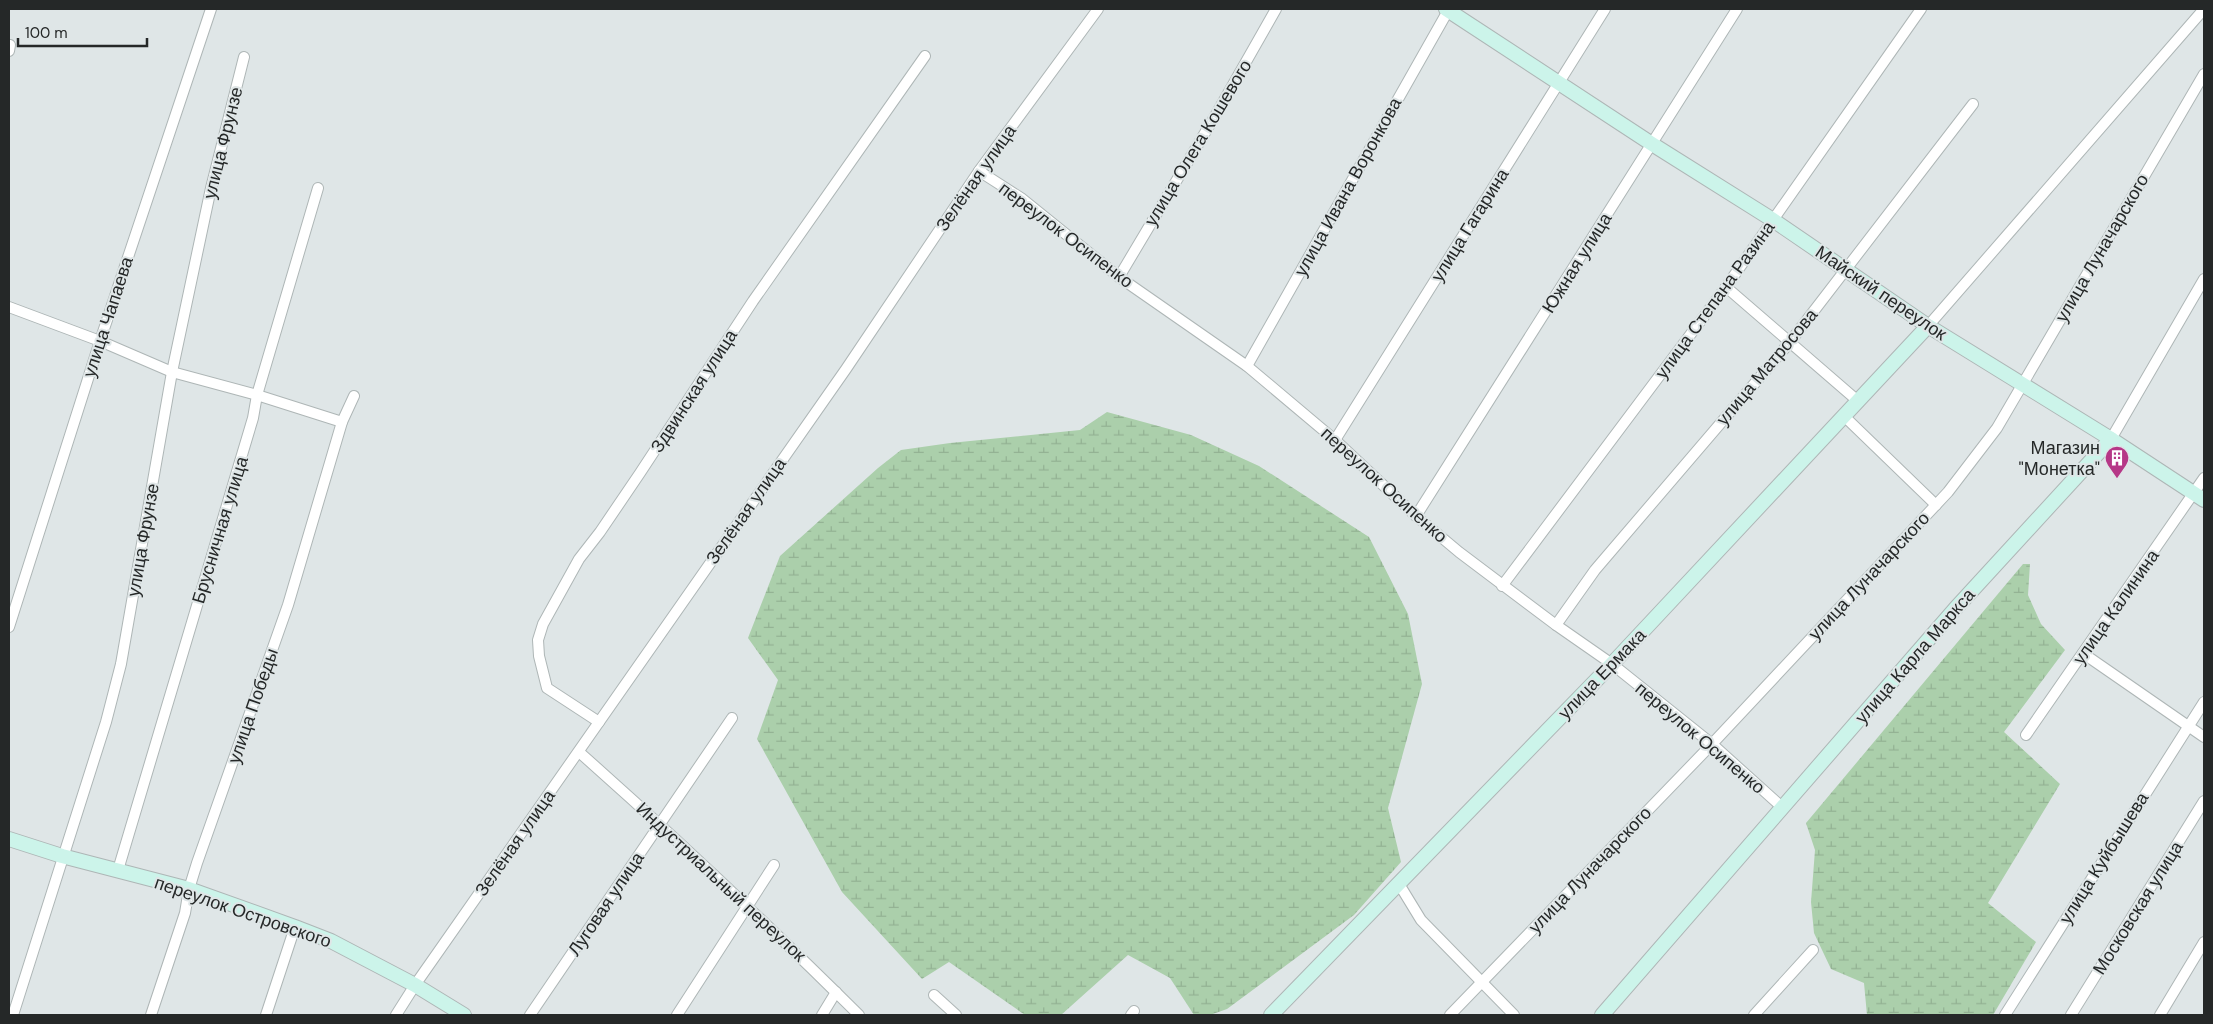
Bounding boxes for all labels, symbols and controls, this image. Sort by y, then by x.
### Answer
scale bar [18,15,146,47]
text: 100 m [25,23,68,43]
street label: улица Олега Кошевого [1139,55,1257,231]
street label: улица Фрунзе [197,84,249,202]
street label: улица Ивана Воронкова [1289,93,1408,281]
street label: Зелёная улица [930,119,1022,236]
street label: улица Гагарина [1426,163,1515,286]
street label: улица Луначарского [2050,169,2154,327]
street label: переулок Осипенко [994,177,1138,293]
street label: Южная улица [1537,207,1618,318]
street label: улица Степана Разина [1650,216,1781,384]
street label: Майский переулок [1811,240,1952,346]
street label: улица Чапаева [77,253,139,380]
street label: улица Матросова [1711,303,1824,431]
street label: Здвинская улица [645,324,743,457]
street label: переулок Осипенко [1316,422,1452,548]
place label: Магазин "Монетка" [2018,436,2100,481]
building icon: Магазин "Монетка" [2104,445,2130,479]
street label: Зелёная улица [700,452,792,569]
street label: Брусничная улица [186,453,254,607]
street label: улица Фрунзе [121,481,165,599]
street label: улица Луначарского [1803,507,1935,645]
street label: улица Калинина [2067,544,2165,669]
street label: улица Карла Маркса [1850,583,1981,729]
street label: улица Ермака [1553,623,1652,724]
street label: улица Победы [222,645,284,767]
street label: переулок Осипенко [1630,677,1770,799]
street label: Зелёная улица [469,784,561,901]
street label: улица Куйбышева [2054,787,2155,928]
street label: Индустриальный переулок [631,797,811,967]
street label: улица Луначарского [1523,801,1657,939]
street label: Московская улица [2087,836,2189,979]
street label: Луговая улица [562,846,650,961]
street label: переулок Островского [151,870,335,954]

